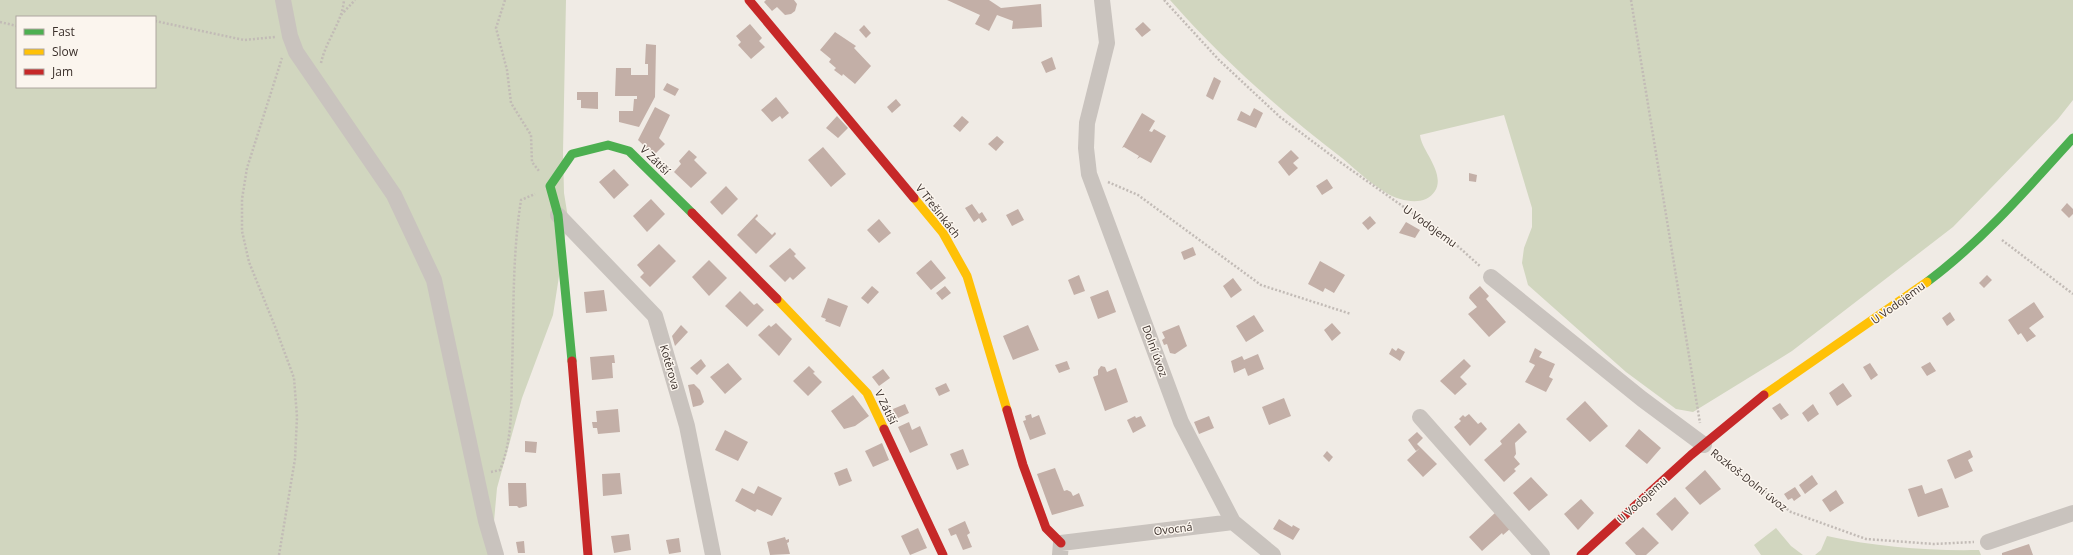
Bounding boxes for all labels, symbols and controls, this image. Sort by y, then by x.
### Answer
legend [16,16,156,88]
text: Fast [52,23,75,40]
text: Slow [52,43,79,60]
text: Jam [51,63,73,80]
street label: V Zátiší [637,141,674,178]
street label: V Třešinkách [913,181,964,241]
street label: U Vodojemu [1400,201,1460,250]
street label: U Vodojemu [1868,278,1928,327]
street label: Dolní úvoz [1139,323,1172,379]
street label: Kotěrova [657,343,684,391]
street label: V Zátiší [872,387,901,427]
street label: Rozkoš-Dolní úvoz [1708,445,1791,514]
street label: U Vodojemu [1613,473,1670,526]
street label: Ovocná [1153,519,1193,538]

